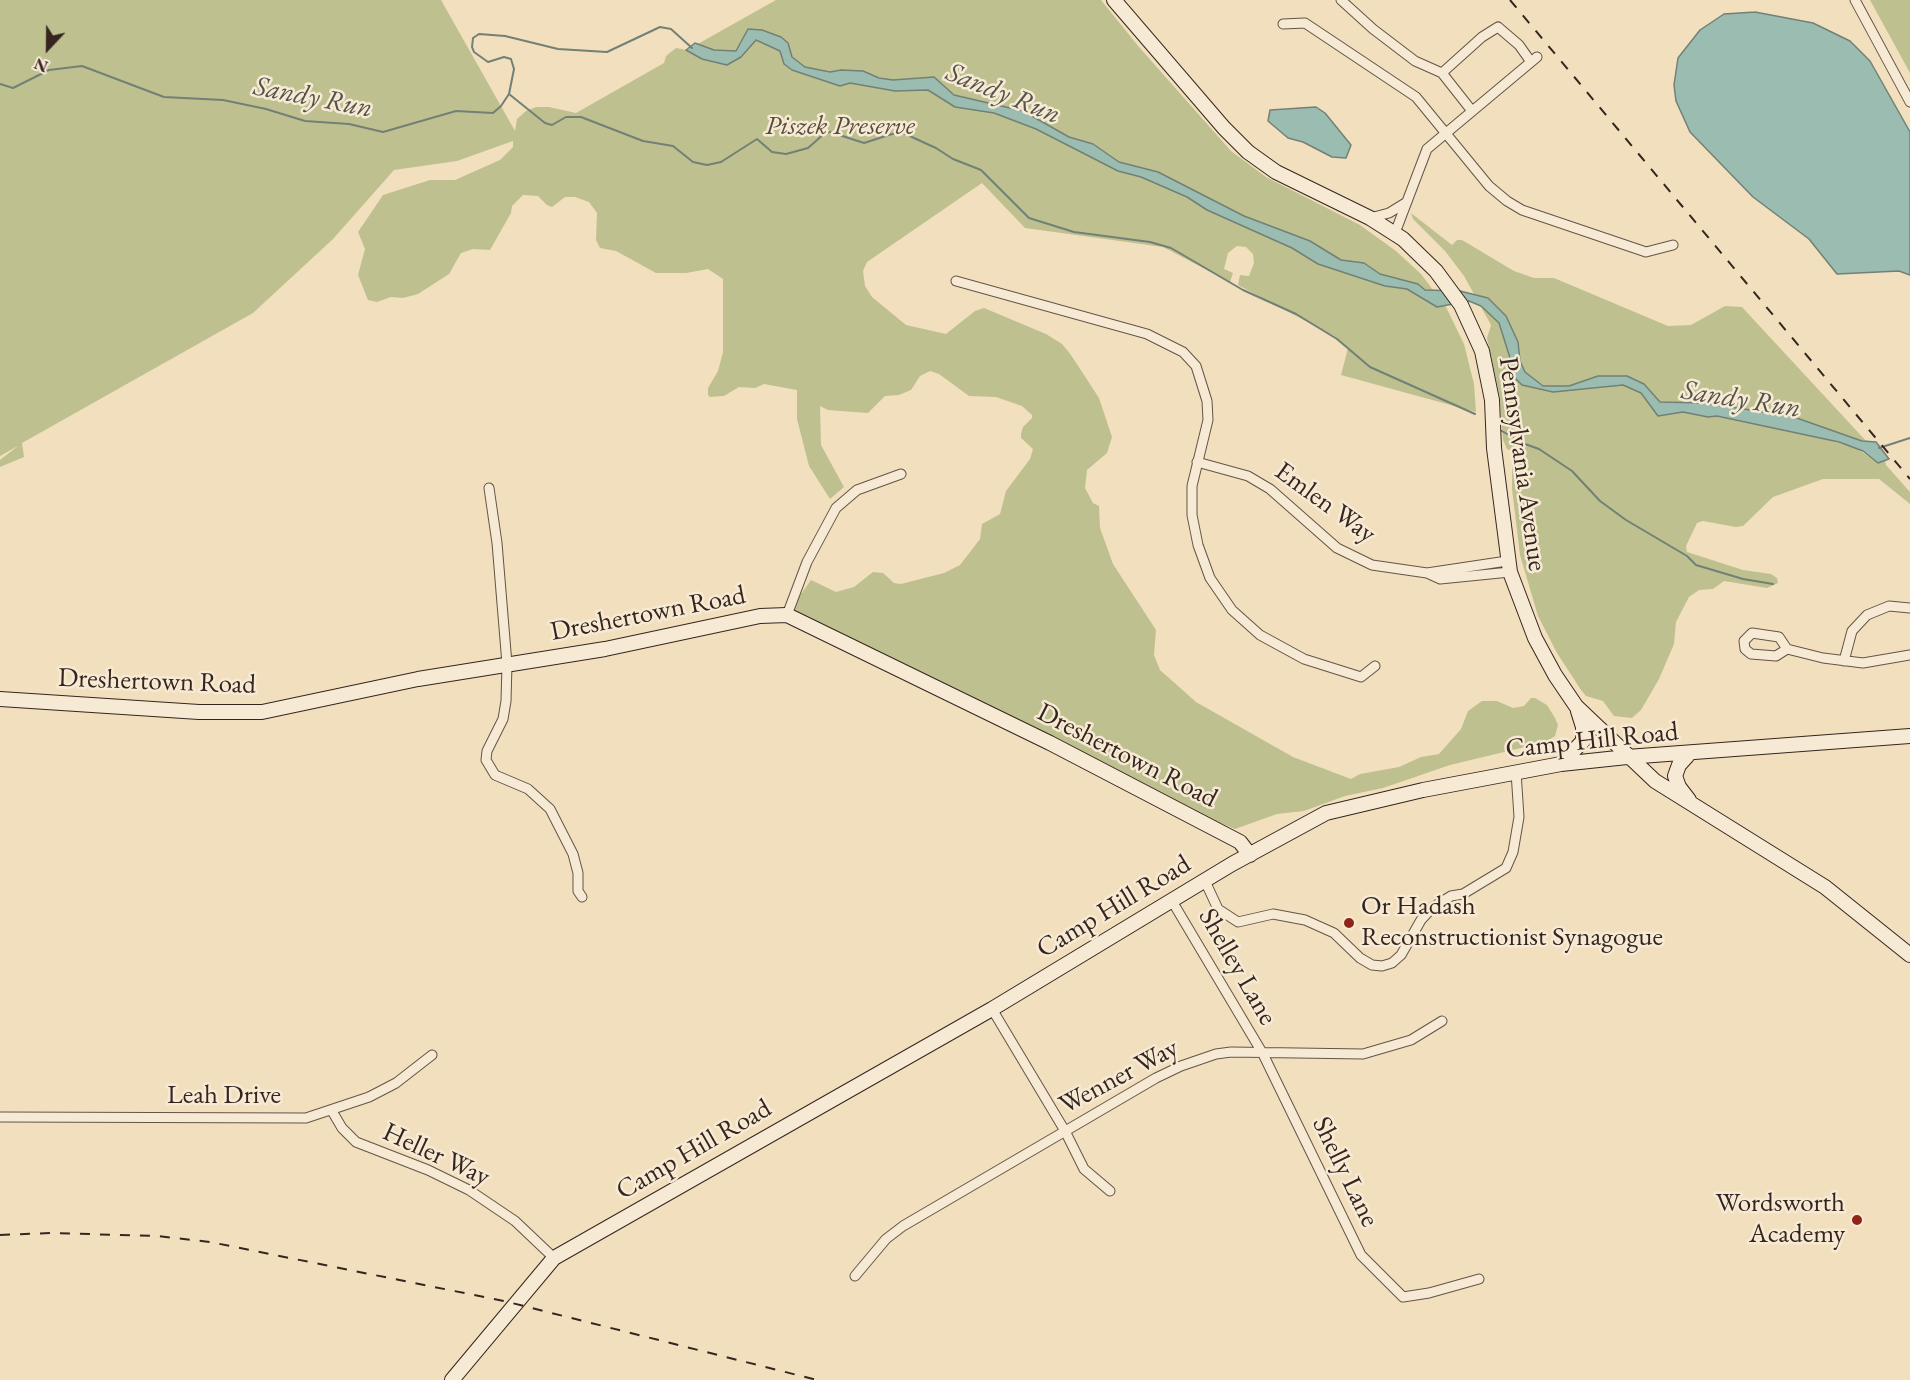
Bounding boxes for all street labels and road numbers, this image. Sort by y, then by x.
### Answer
street label: Pennsylvania Avenue [1491,355,1553,573]
street label: Emlen Way [1268,455,1382,551]
street label: Dreshertown Road [548,579,748,649]
street label: Dreshertown Road [57,662,257,702]
street label: Dreshertown Road [1031,697,1223,815]
street label: Camp Hill Road [1504,716,1680,766]
street label: Camp Hill Road [1031,848,1197,966]
street label: Shelley Lane [1191,903,1283,1031]
street label: Wenner Way [1054,1032,1184,1122]
street label: Leah Drive [167,1080,281,1112]
street label: Camp Hill Road [611,1093,777,1207]
street label: Shelly Lane [1304,1112,1386,1232]
street label: Heller Way [377,1116,495,1194]

